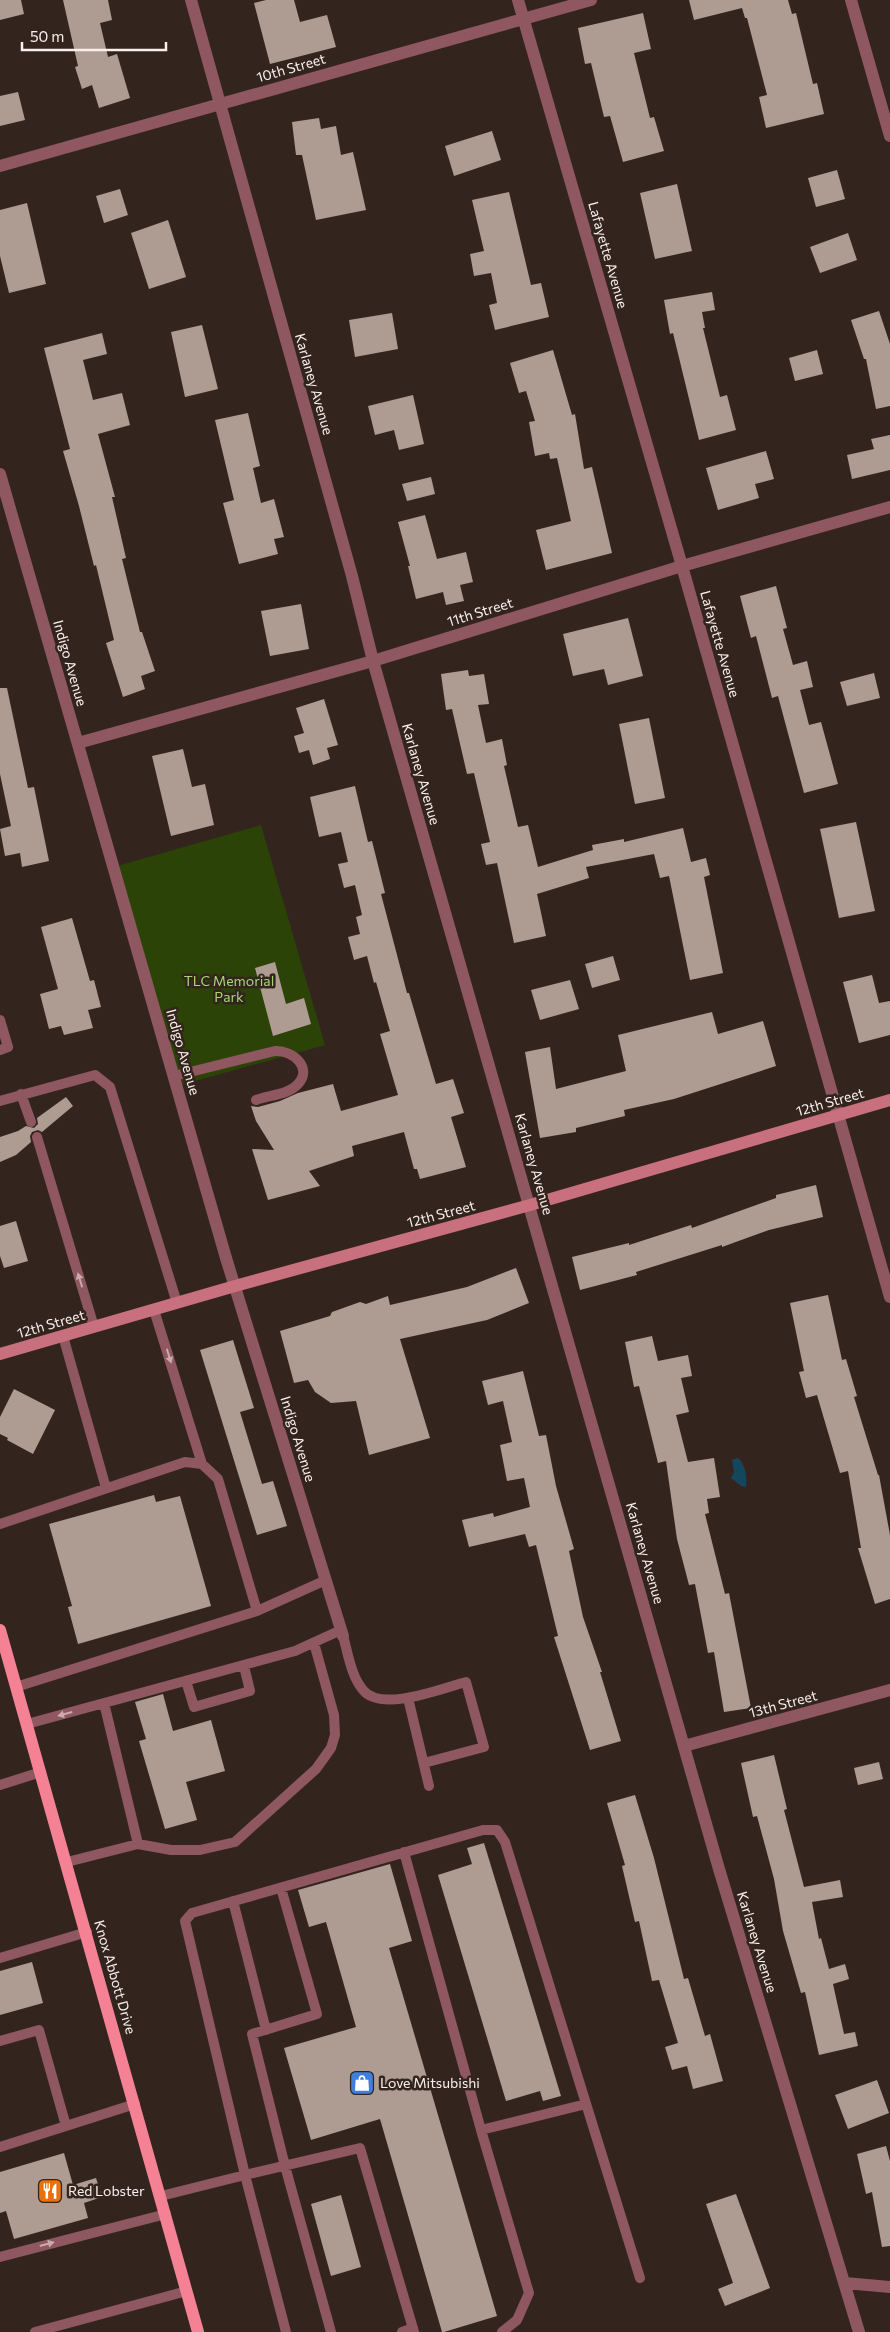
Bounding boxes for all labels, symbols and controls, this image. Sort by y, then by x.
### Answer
scale bar [22,20,166,52]
text: 50 m [30,27,64,45]
street label: 10th Street [254,49,328,85]
street label: Lafayette Avenue [585,200,632,310]
street label: Karlaney Avenue [292,331,337,437]
street label: Lafayette Avenue [697,589,744,699]
street label: 11th Street [445,593,515,630]
street label: Indigo Avenue [50,618,91,708]
street label: Karlaney Avenue [399,721,444,827]
park label: TLC Memorial Park [184,972,274,1005]
street label: Indigo Avenue [163,1007,204,1097]
street label: 12th Street [794,1084,866,1119]
street label: Karlaney Avenue [512,1111,557,1217]
street label: 12th Street [405,1196,477,1231]
one-way arrow [75,1273,83,1288]
street label: 12th Street [15,1306,87,1341]
one-way arrow [166,1348,174,1363]
street label: Indigo Avenue [277,1394,320,1484]
street label: Karlaney Avenue [623,1500,668,1606]
street label: 13th Street [747,1686,819,1721]
one-way arrow [58,1710,73,1718]
street label: Karlaney Avenue [734,1889,781,1995]
street label: Knox Abbott Drive [91,1918,140,2036]
shop icon: Love Mitsubishi [349,2070,375,2096]
place label: Love Mitsubishi [380,2074,480,2091]
restaurant icon: Red Lobster [37,2178,63,2204]
place label: Red Lobster [68,2182,145,2199]
one-way arrow [40,2240,55,2248]

